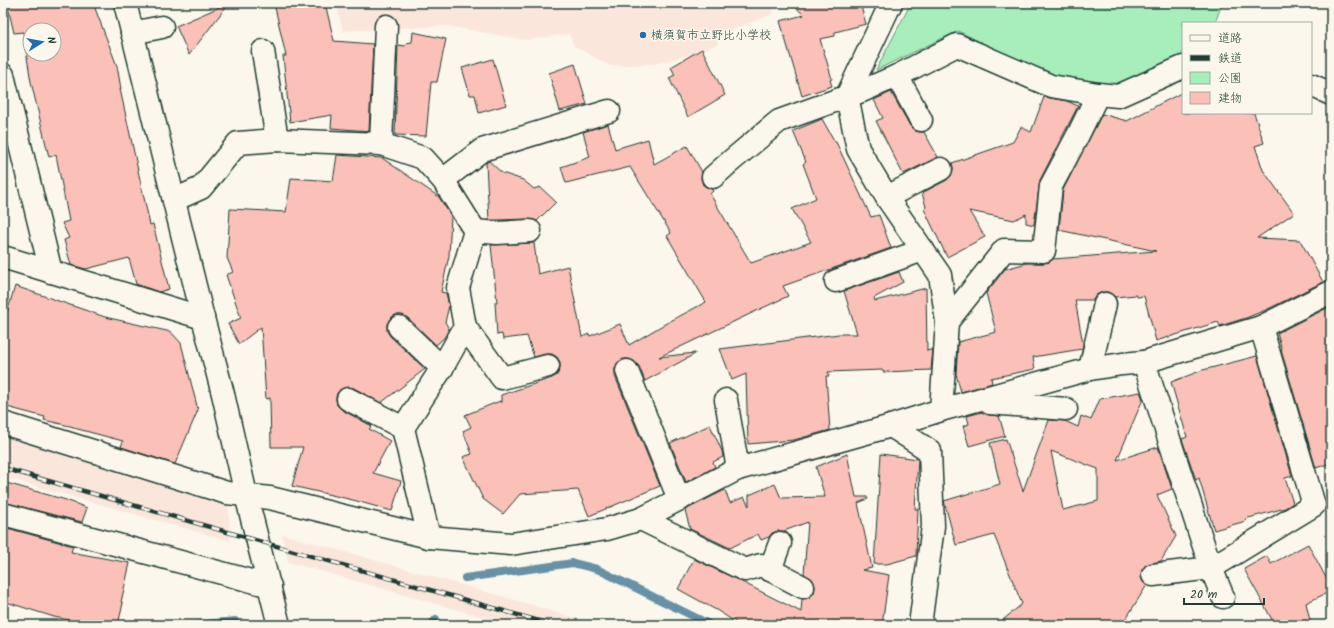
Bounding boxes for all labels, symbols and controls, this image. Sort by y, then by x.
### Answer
north arrow [22,22,62,62]
legend [1182,22,1312,114]
place label: 横須賀市立野比小学校 [651,26,771,45]
text: 道路 [1218,29,1242,48]
marker: 横須賀市立野比小学校 [638,30,648,40]
text: N [41,35,60,45]
text: 鉄道 [1218,49,1242,68]
text: 公園 [1218,69,1242,88]
text: 建物 [1218,89,1242,108]
scale bar [1184,580,1264,606]
text: 20 m [1190,585,1218,604]

